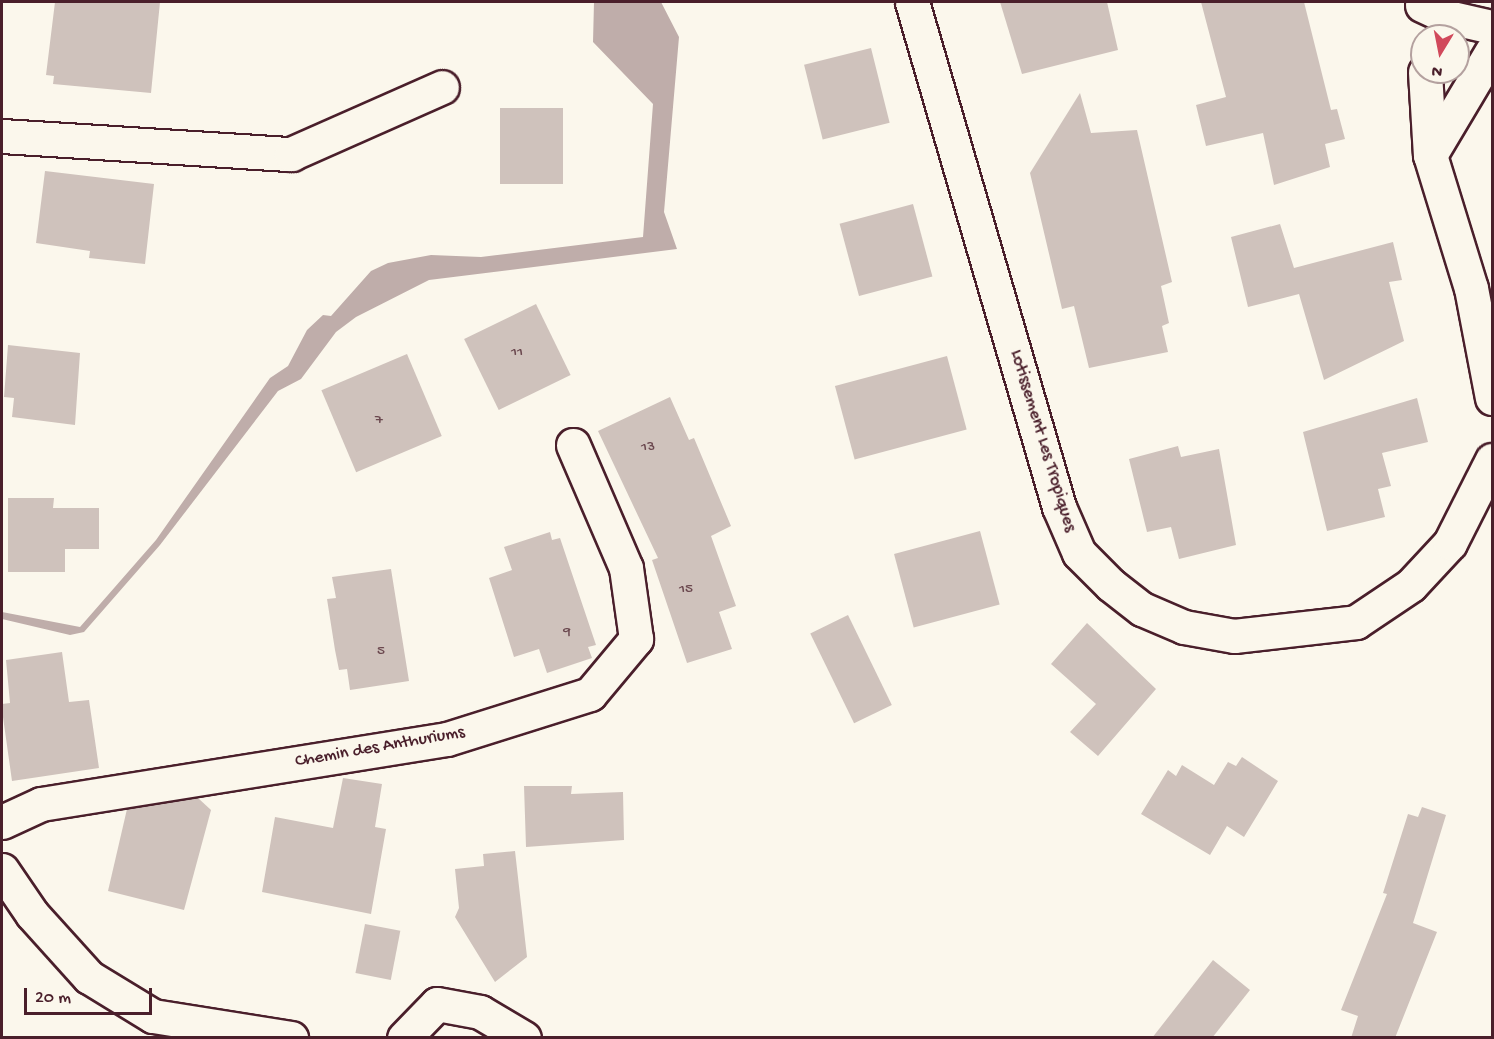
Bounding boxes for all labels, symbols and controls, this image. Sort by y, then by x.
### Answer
north arrow [1410,24,1470,84]
text: N [1430,60,1444,81]
house number: 11 [511,344,523,362]
street label: Lotissement Les Tropiques [1004,347,1080,535]
house number: 7 [375,412,383,430]
house number: 13 [641,439,655,457]
house number: 15 [679,581,693,599]
house number: 9 [563,624,571,642]
house number: 5 [377,643,385,661]
street label: Chemin des Anthuriums [294,722,466,774]
scale bar [27,976,154,1014]
text: 20 m [35,988,71,1009]

